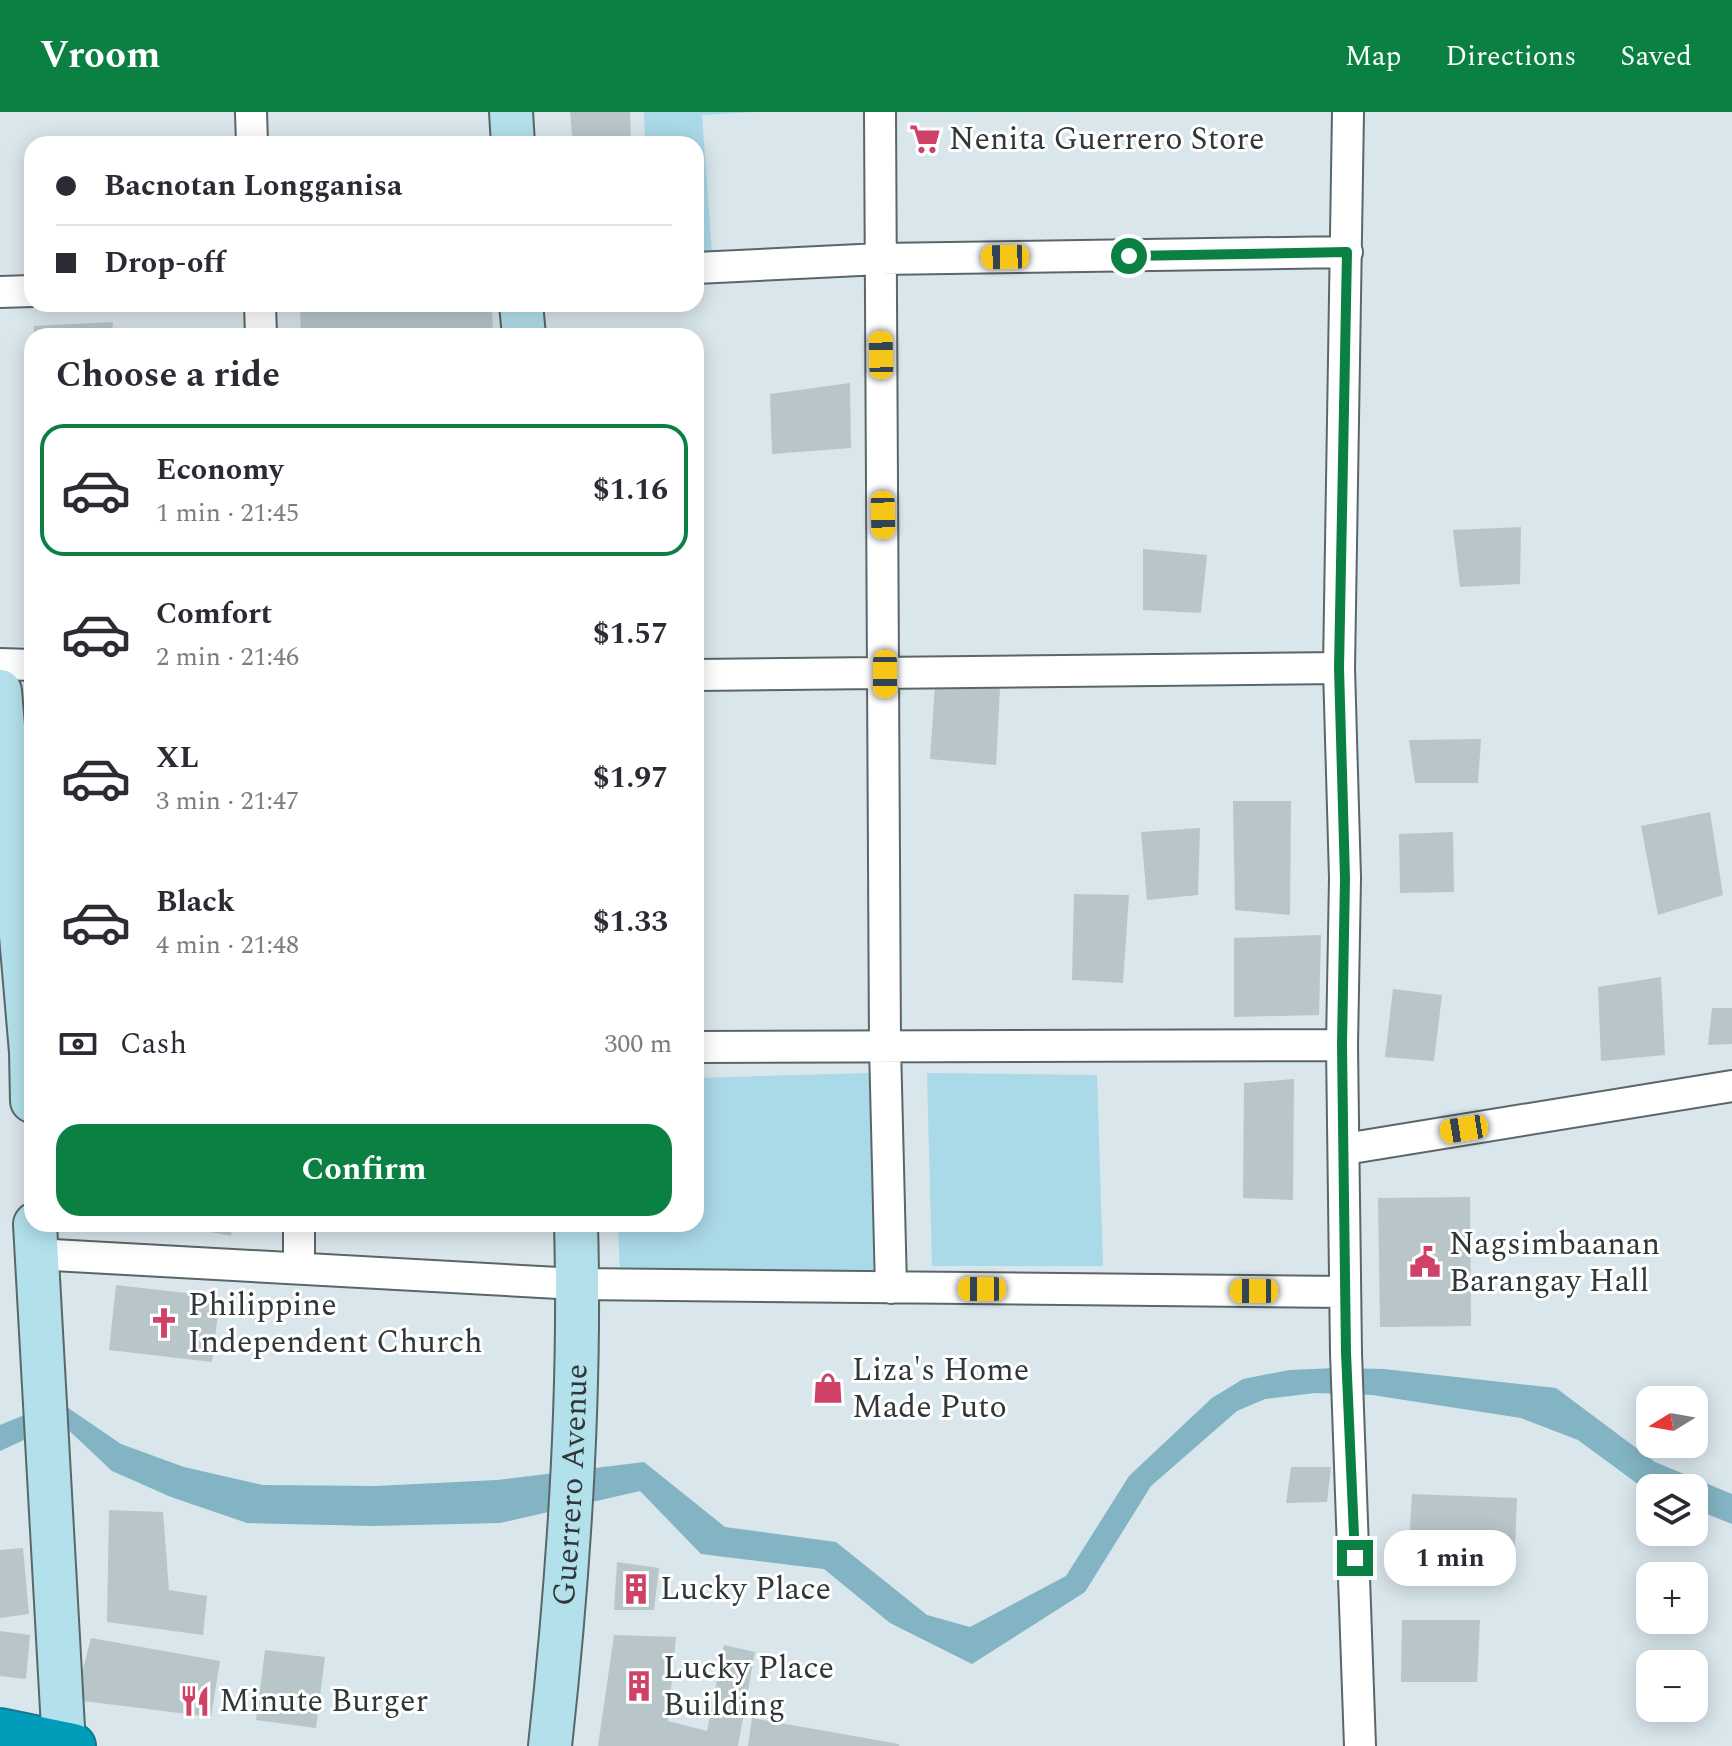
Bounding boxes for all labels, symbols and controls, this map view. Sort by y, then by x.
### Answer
text: Vroom [40,27,160,85]
text: Map [1345,35,1402,78]
text: Directions [1446,35,1576,78]
text: Saved [1620,35,1692,78]
place label: Nenita Guerrero Store [949,115,1265,164]
supermarket icon: Nenita Guerrero Store [908,122,942,156]
text: Bacnotan Longganisa [104,163,402,209]
route start [1111,238,1147,274]
text: Drop-off [104,240,225,286]
car [981,245,1029,269]
car [869,331,893,379]
text: Choose a ride [56,348,280,403]
text: Economy [156,447,283,493]
icon: car [60,454,132,526]
text: $1.16 [593,467,668,513]
car [871,491,895,539]
text: 1 min · 21:45 [156,493,299,533]
text: Comfort [156,591,272,637]
icon: car [60,598,132,670]
text: $1.57 [593,611,668,657]
text: 2 min · 21:46 [156,637,299,677]
car [873,650,897,698]
text: XL [156,735,199,781]
icon: car [60,742,132,814]
text: $1.97 [593,755,668,801]
text: 3 min · 21:47 [156,781,299,821]
text: Black [156,879,235,925]
icon: car [60,886,132,958]
text: $1.33 [593,899,668,945]
text: 4 min · 21:48 [156,925,299,965]
text: Cash [120,1021,187,1067]
icon: cash [56,1022,100,1066]
text: 300 m [604,1024,672,1064]
car [1438,1113,1490,1145]
button: Confirm [56,1124,672,1216]
place label: Nagsimbaanan Barangay Hall [1449,1220,1660,1306]
public building icon: Nagsimbaanan Barangay Hall [1408,1245,1442,1279]
car [958,1277,1006,1301]
car [1230,1279,1278,1303]
place label: Philippine Independent Church [188,1281,483,1367]
church icon: Philippine Independent Church [147,1306,181,1340]
place label: Liza's Home Made Puto [852,1346,1029,1432]
street label: Guerrero Avenue [539,1363,601,1608]
shop icon: Liza's Home Made Puto [811,1371,845,1405]
north arrow [1636,1386,1708,1458]
map controls [1636,1386,1708,1722]
button: layers [1636,1474,1708,1546]
callout: 1 min [1383,1530,1515,1586]
text: 1 min [1415,1538,1485,1578]
route end [1337,1540,1373,1576]
button: + [1636,1562,1708,1634]
place label: Lucky Place [660,1565,831,1614]
building icon: Lucky Place [619,1572,653,1606]
place label: Lucky Place Building [663,1644,834,1730]
button: − [1636,1650,1708,1722]
building icon: Lucky Place Building [622,1669,656,1703]
place label: Minute Burger [219,1677,428,1726]
restaurant icon: Minute Burger [178,1684,212,1718]

